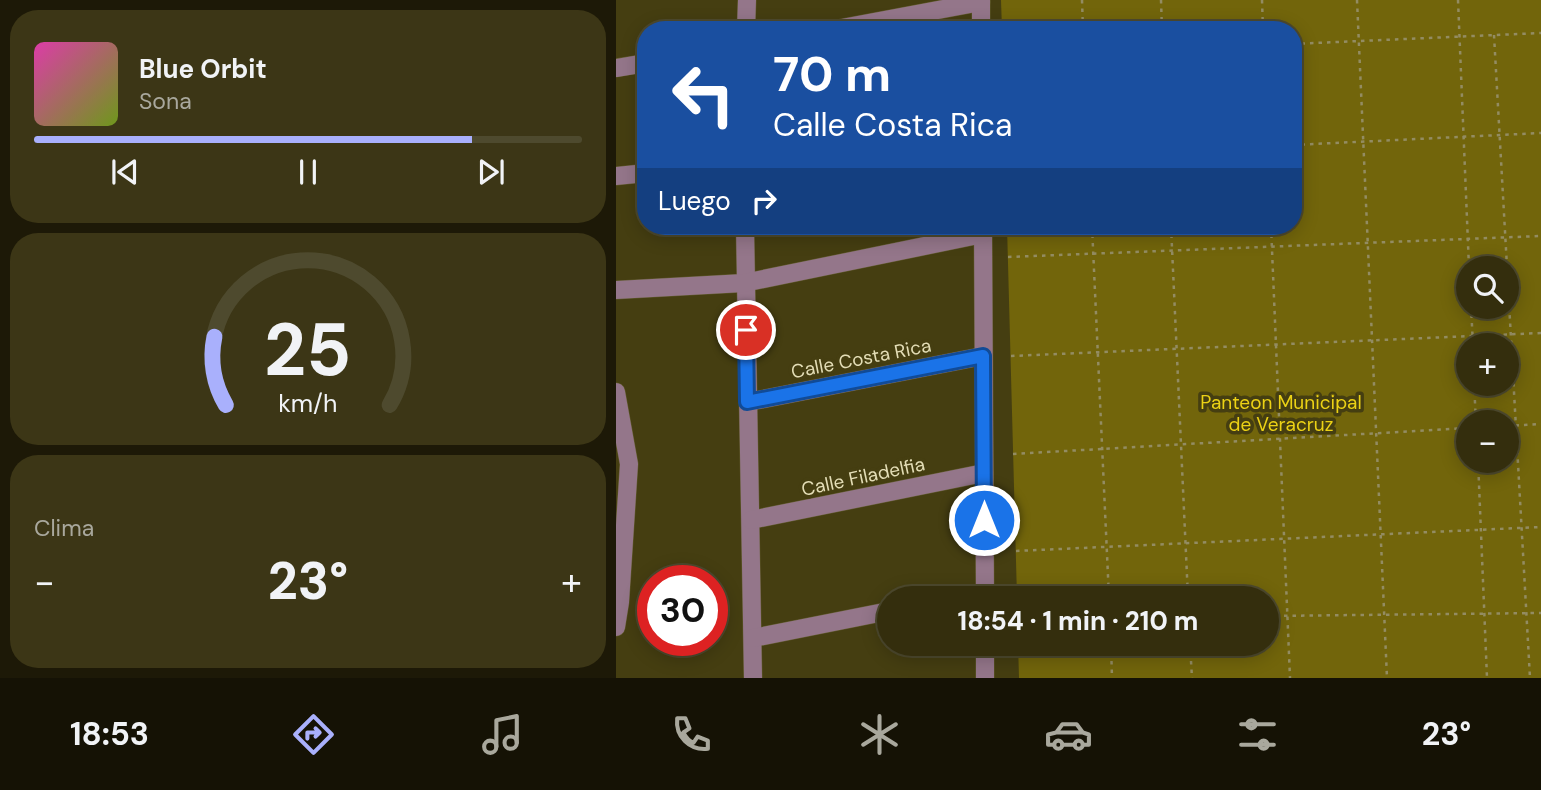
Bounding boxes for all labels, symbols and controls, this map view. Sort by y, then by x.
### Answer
text: 70 m [773,42,891,106]
icon: left [658,49,749,140]
text: Blue Orbit [139,52,267,86]
text: Sona [139,86,192,116]
text: Calle Costa Rica [773,104,1012,146]
icon: previous [106,153,144,191]
icon: pause [289,153,327,191]
icon: next [472,153,510,191]
icon: right [745,182,783,220]
text: Luego [658,184,731,218]
map controls [1456,256,1519,473]
button: search [1456,256,1519,319]
pin [716,300,776,360]
text: 25 [264,303,352,398]
icon: arrive [727,311,765,349]
street label: Calle Costa Rica [789,333,933,384]
button: + [1456,333,1519,396]
text: km/h [278,387,338,420]
park label: Panteon Municipal de Veracruz [1200,390,1362,437]
button: − [1456,410,1519,473]
street label: Calle Filadelfia [799,451,927,502]
position arrow [947,483,1021,557]
text: Clima [34,513,94,543]
text: 23° [268,547,348,615]
text: − [34,557,55,607]
text: + [561,557,582,607]
speed limit sign: 30 [637,565,728,656]
text: 18:54 · 1 min · 210 m [958,604,1198,638]
icon: directions [289,710,338,759]
icon: music [478,710,527,759]
icon: phone [667,710,716,759]
icon: climate [855,710,904,759]
icon: car [1044,710,1093,759]
icon: filters [1233,710,1282,759]
text: 18:53 [70,713,149,755]
text: 23° [1422,713,1471,755]

